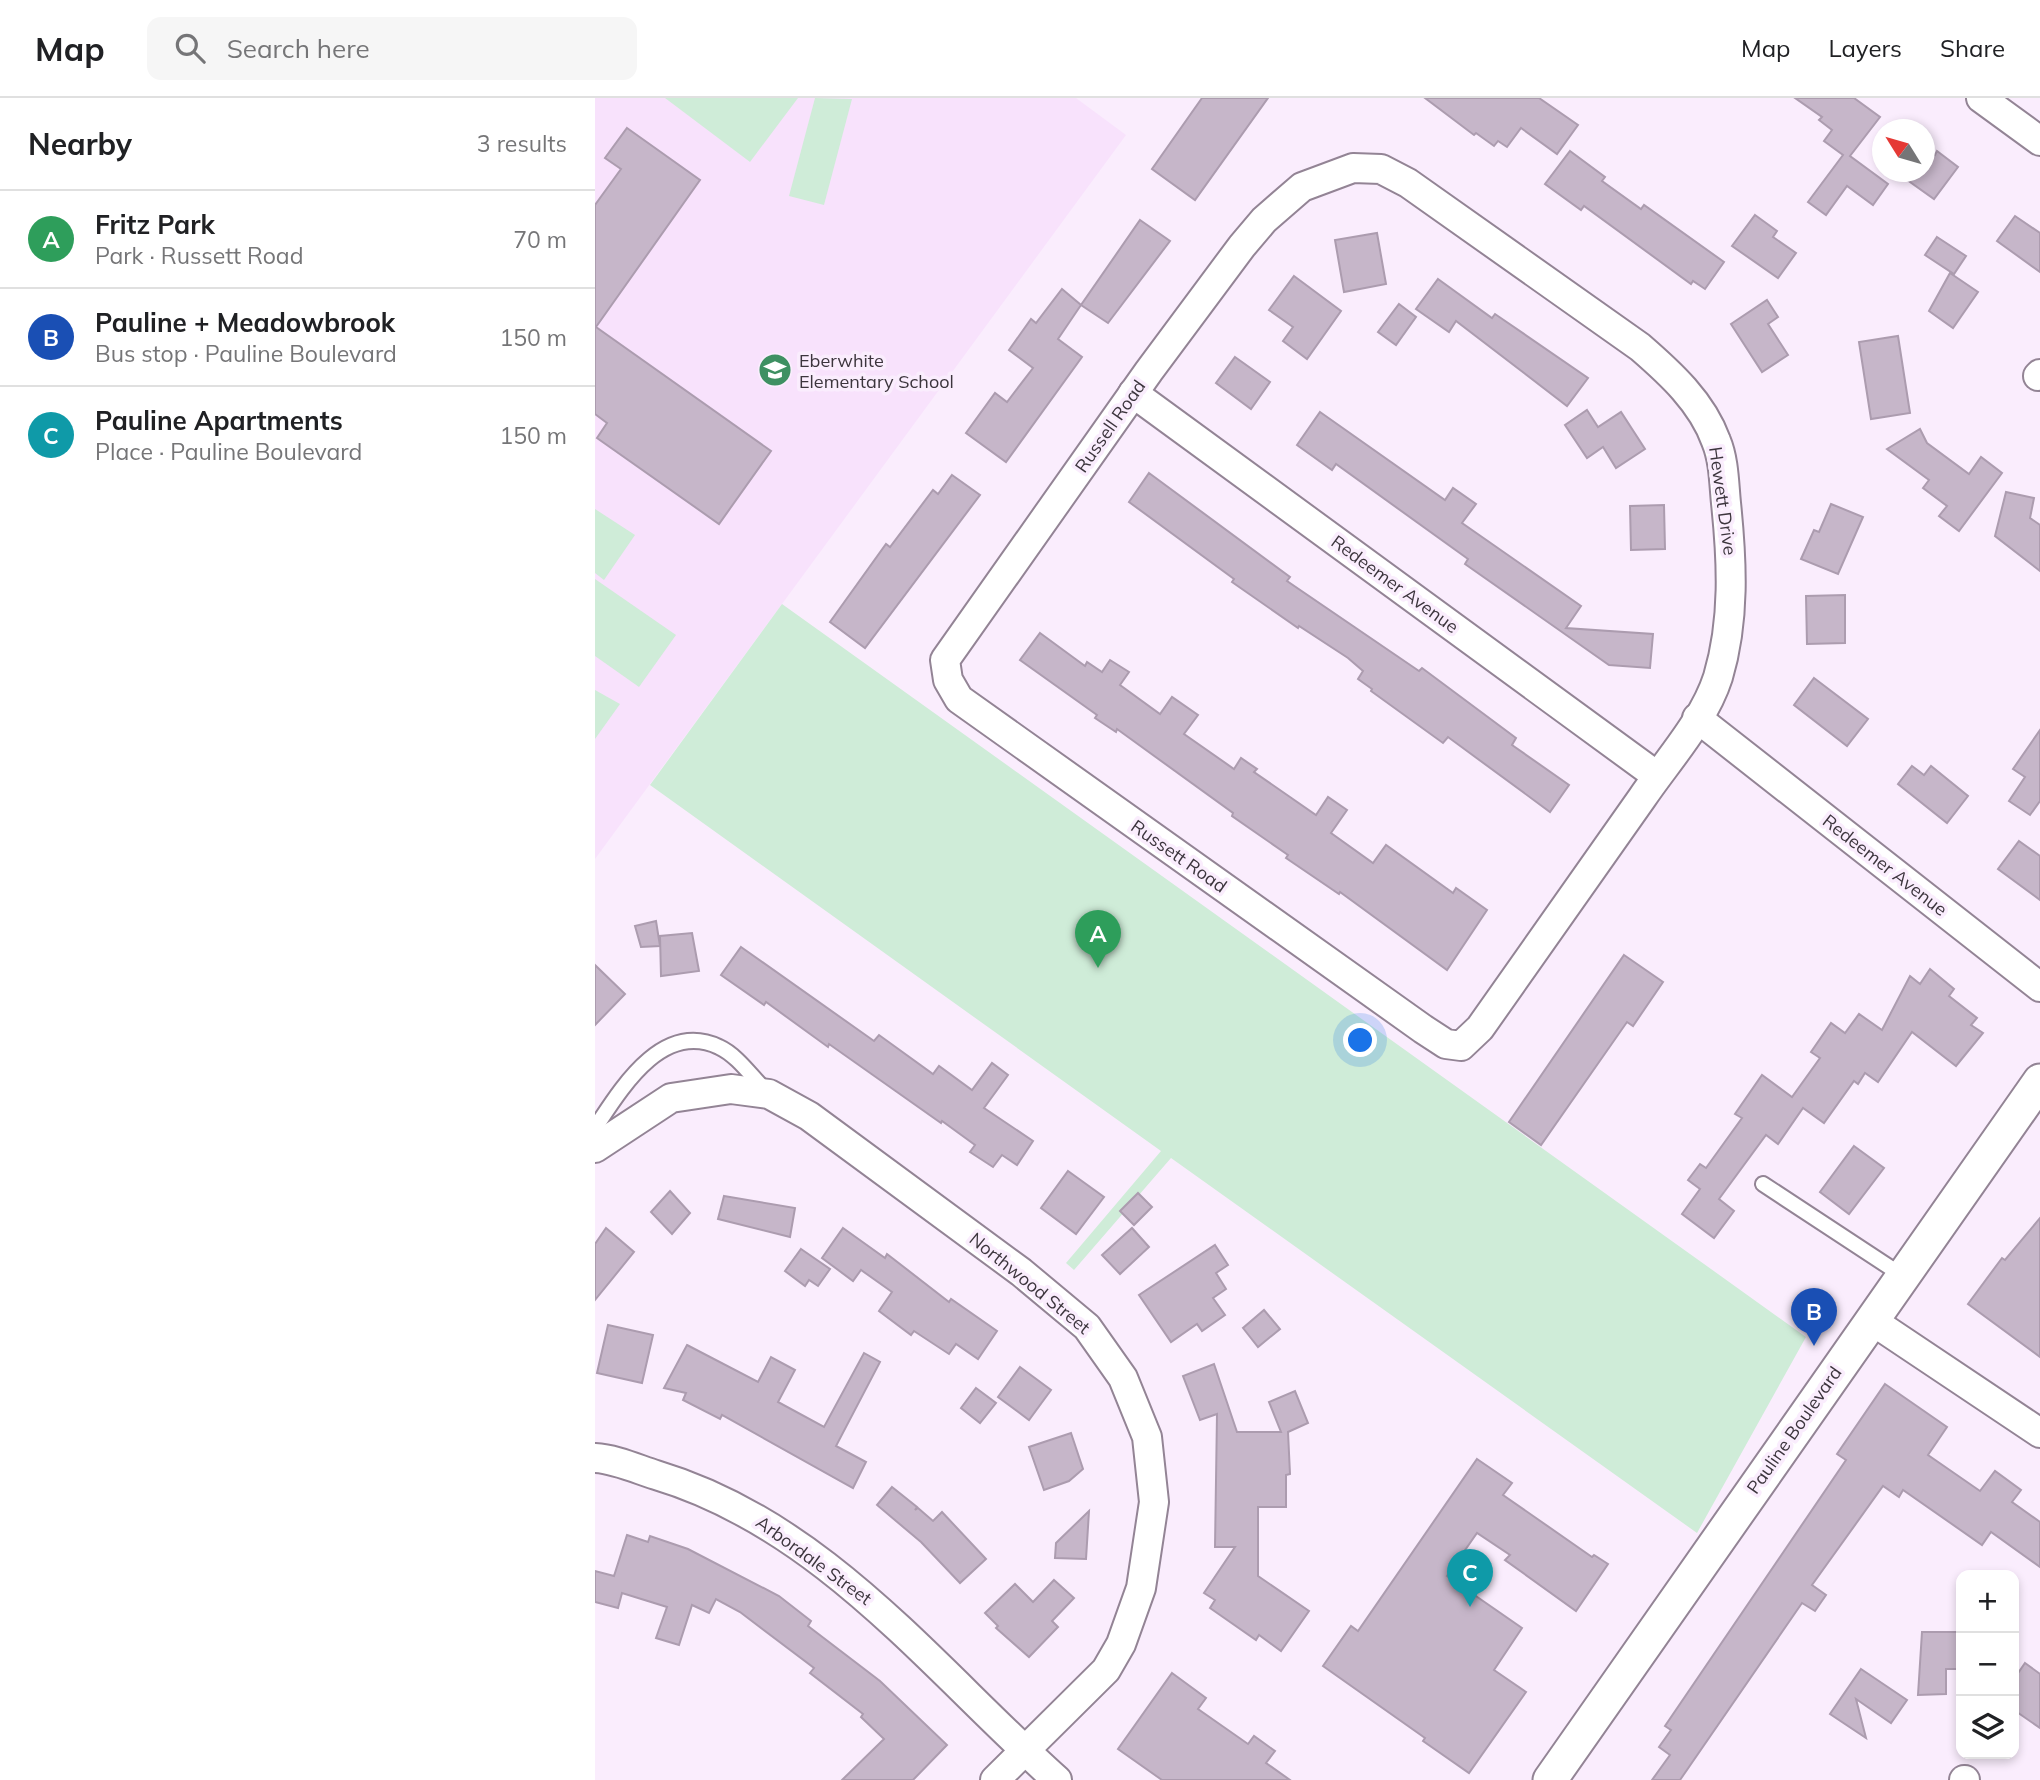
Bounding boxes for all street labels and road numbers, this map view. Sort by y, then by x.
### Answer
street label: Russell Road [1070,375,1150,477]
street label: Hewett Drive [1704,445,1742,557]
street label: Redeemer Avenue [1327,530,1463,638]
street label: Redeemer Avenue [1818,809,1952,921]
street label: Russett Road [1127,815,1231,897]
street label: Northwood Street [965,1227,1095,1339]
street label: Pauline Boulevard [1741,1362,1847,1498]
street label: Arbordale Street [752,1510,876,1610]

